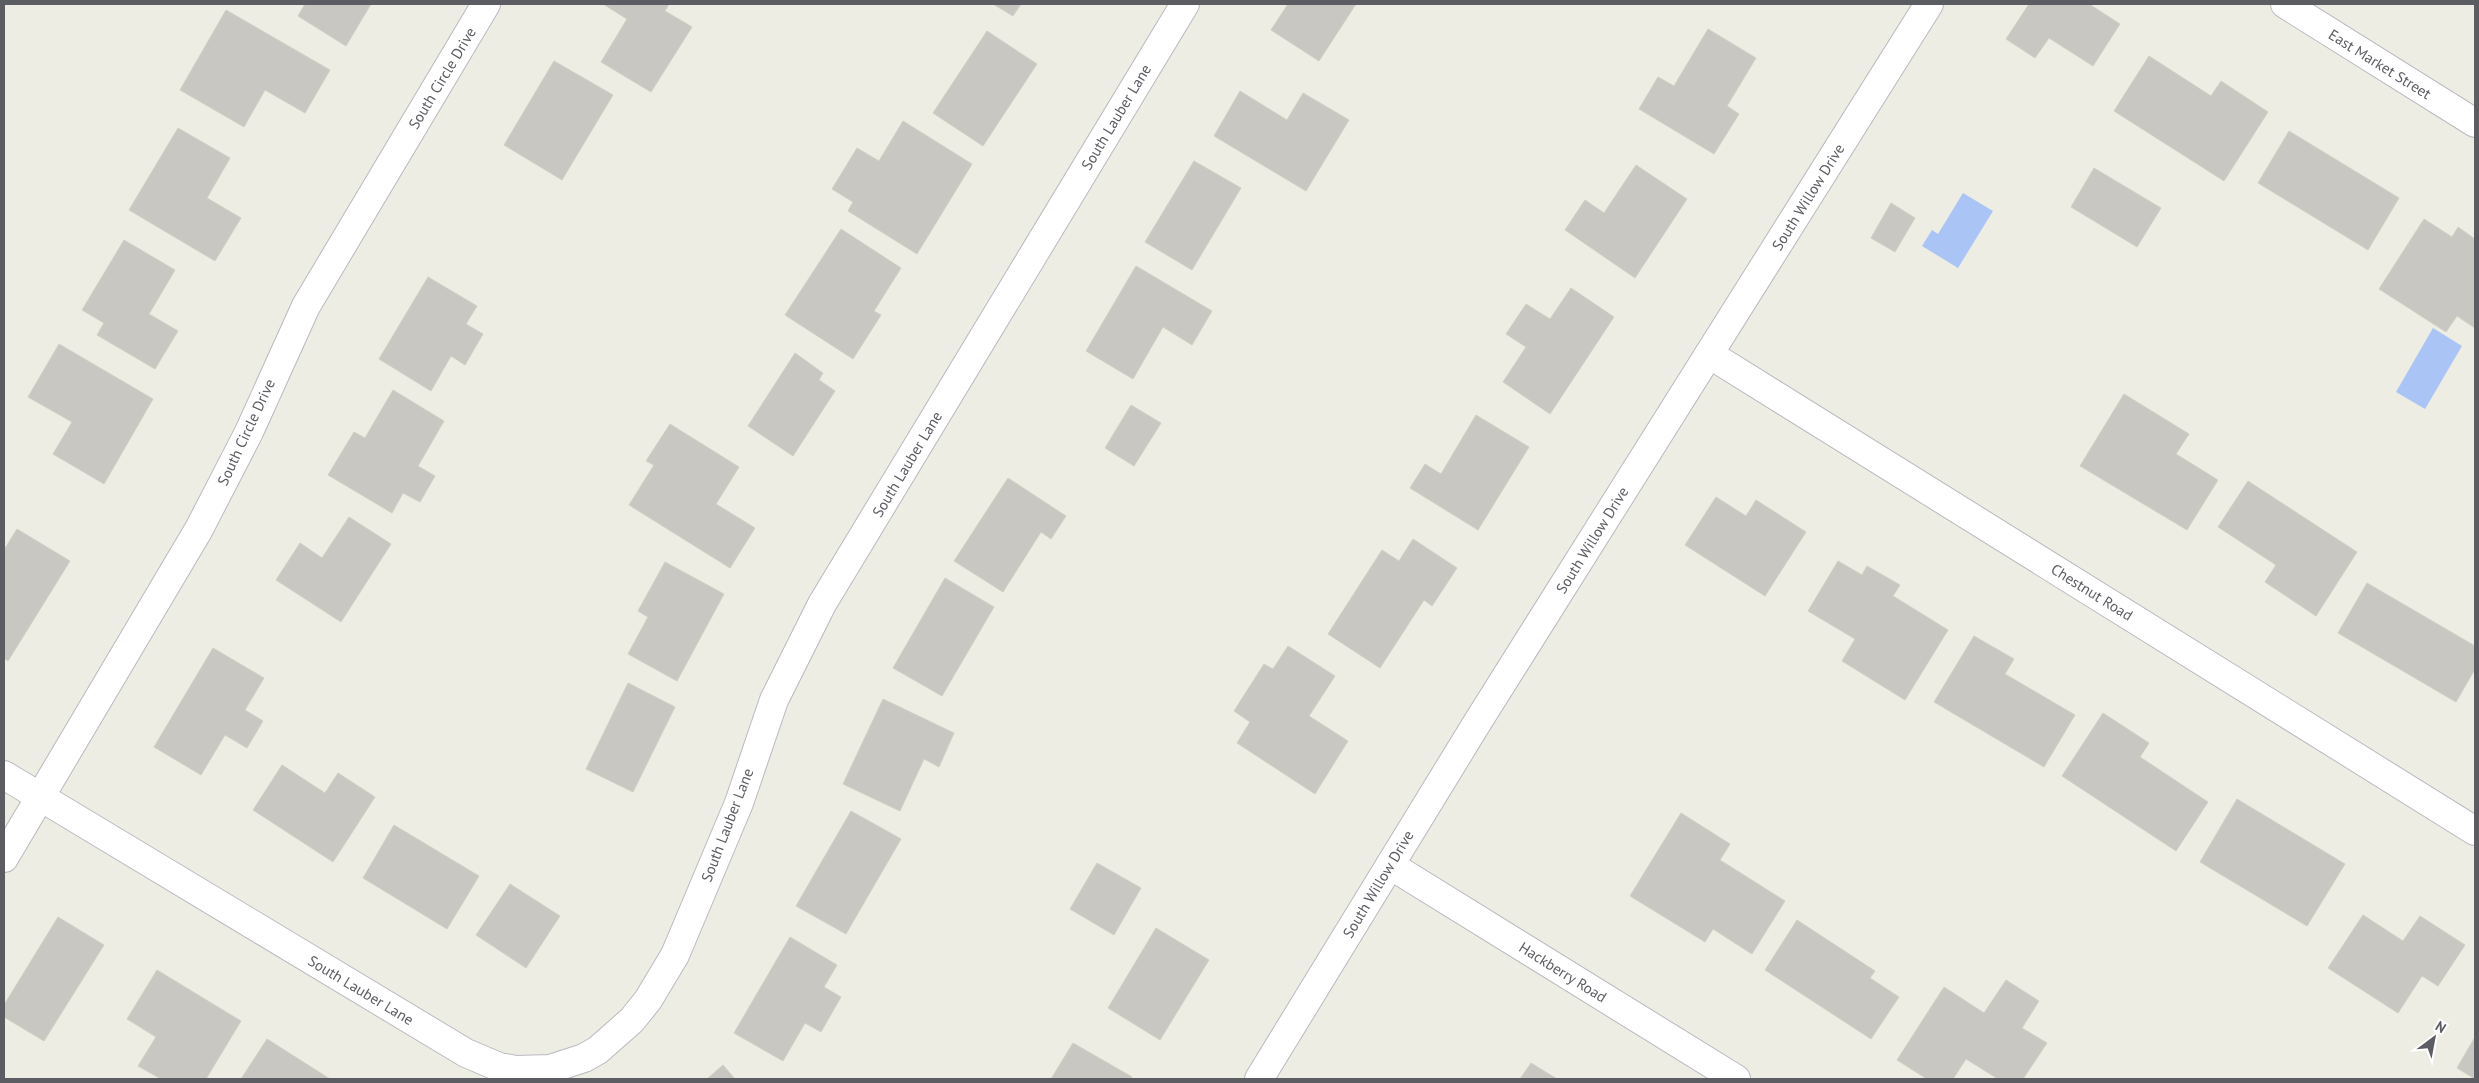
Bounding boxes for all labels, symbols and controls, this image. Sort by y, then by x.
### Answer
street label: South Circle Drive [404,24,480,132]
street label: East Market Street [2325,25,2435,103]
street label: South Lauber Lane [1077,61,1155,173]
street label: South Willow Drive [1767,140,1849,254]
street label: South Circle Drive [213,376,279,488]
street label: South Lauber Lane [868,408,946,520]
street label: South Willow Drive [1551,483,1633,597]
street label: Chestnut Road [2048,559,2136,625]
street label: South Lauber Lane [697,766,757,884]
street label: South Willow Drive [1338,827,1418,941]
street label: Hackberry Road [1516,938,1610,1006]
street label: South Lauber Lane [305,951,417,1029]
north arrow [2409,1013,2459,1063]
text: N [2432,1017,2450,1037]

